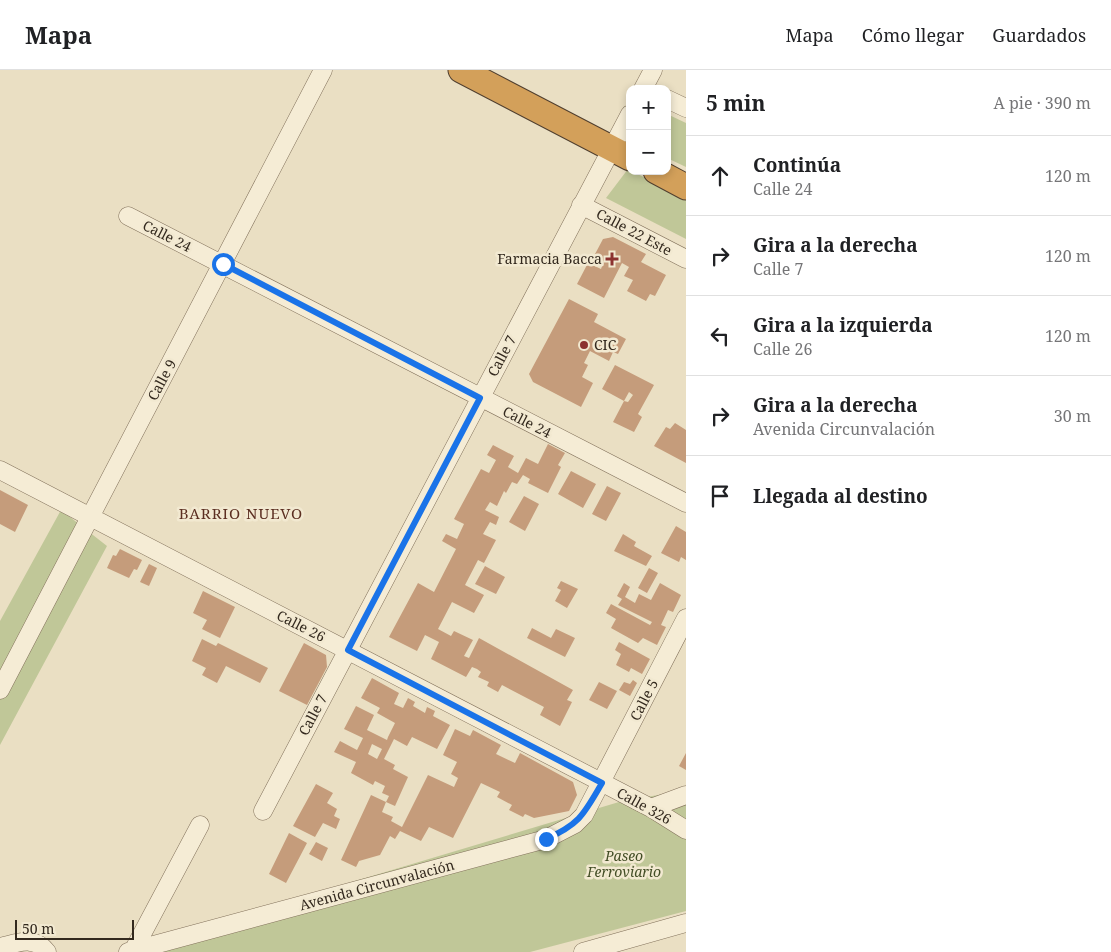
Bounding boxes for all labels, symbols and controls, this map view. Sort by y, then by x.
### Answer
text: Mapa [25,18,92,51]
text: Mapa [786,23,834,47]
text: Cómo llegar [862,23,964,47]
text: Guardados [992,23,1086,47]
map controls [626,85,671,175]
button: + [626,85,671,130]
text: 5 min [706,89,765,117]
text: A pie · 390 m [994,92,1091,114]
button: − [626,130,671,175]
text: Continúa [753,152,841,178]
icon: ahead [706,162,734,190]
text: 120 m [1045,165,1091,187]
text: Calle 24 [753,178,812,200]
street label: Calle 22 Este [593,204,675,259]
street label: Calle 24 [140,215,195,256]
text: Gira a la derecha [753,232,918,258]
icon: right [706,242,734,270]
text: 120 m [1045,245,1091,267]
place label: Farmacia Bacca [497,249,602,268]
route start [212,253,235,276]
marker: Farmacia Bacca [606,253,618,265]
text: Calle 7 [753,258,803,280]
text: Gira a la izquierda [753,312,933,338]
icon: left [706,322,734,350]
text: 120 m [1045,325,1091,347]
street label: Calle 7 [483,332,520,380]
place label: CIC [594,335,617,354]
text: Calle 26 [753,338,812,360]
marker: CIC [578,339,590,351]
street label: Calle 9 [143,356,180,404]
text: Gira a la derecha [753,392,918,418]
street label: Calle 24 [500,401,555,442]
icon: right [706,402,734,430]
text: 30 m [1054,405,1091,427]
text: Avenida Circunvalación [753,418,935,440]
icon: arrive [706,482,734,510]
text: Llegada al destino [753,483,928,509]
district label: BARRIO NUEVO [179,503,303,523]
street label: Calle 26 [274,605,329,646]
street label: Calle 5 [625,676,662,724]
street label: Calle 7 [294,691,331,739]
street label: Calle 326 [613,783,675,828]
route end [535,828,558,851]
park label: Paseo Ferroviario [586,846,661,881]
street label: Avenida Circunvalación [297,855,456,914]
scale bar [15,917,134,940]
text: 50 m [22,919,55,938]

